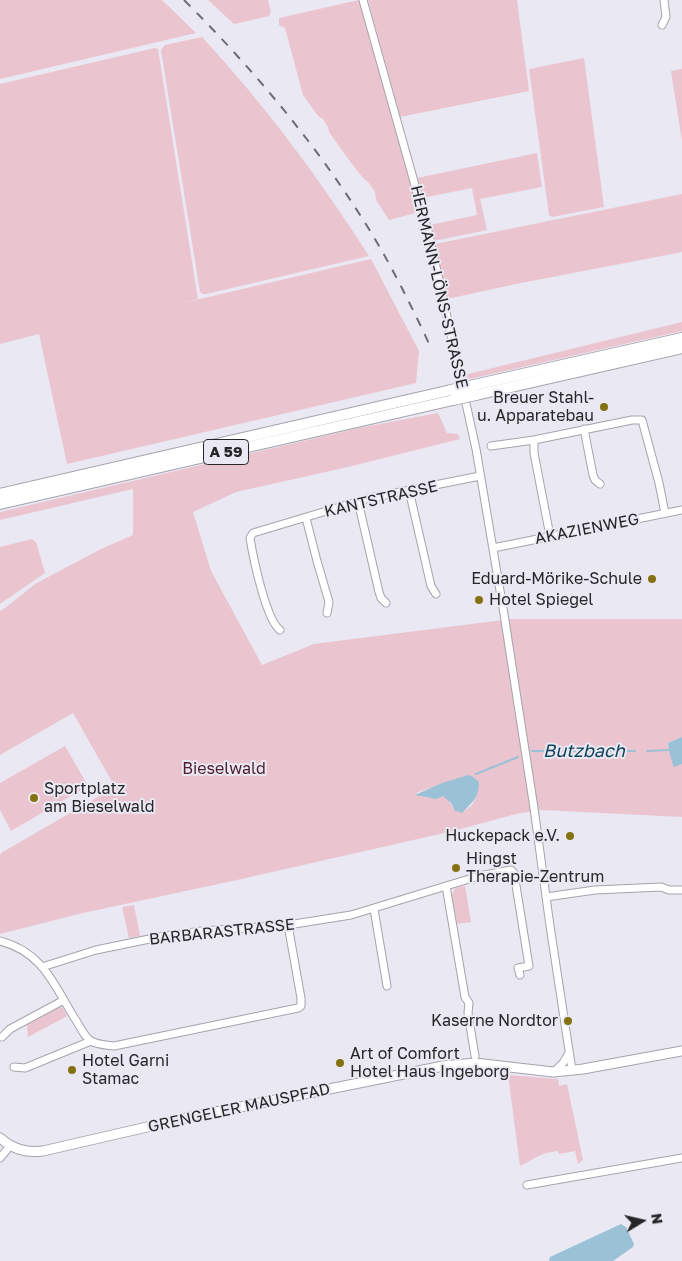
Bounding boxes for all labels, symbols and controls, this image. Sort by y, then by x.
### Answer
street label: HERMANN-LÖNS-STRASSE [406,183,472,391]
place label: Breuer Stahl- u. Apparatebau [477,388,594,426]
marker: Breuer Stahl- u. Apparatebau [598,401,610,413]
road number: A 59 [204,440,248,464]
street label: KANTSTRASSE [322,477,440,521]
street label: AKAZIENWEG [533,509,641,549]
place label: Eduard-Mörike-Schule [471,569,642,589]
marker: Eduard-Mörike-Schule [646,573,658,585]
place label: Hotel Spiegel [489,590,593,610]
marker: Hotel Spiegel [473,594,485,606]
water label: Butzbach [543,740,625,762]
park label: Bieselwald [182,759,266,779]
place label: Sportplatz am Bieselwald [44,779,155,817]
marker: Sportplatz am Bieselwald [28,792,40,804]
place label: Huckepack e.V. [445,826,560,846]
marker: Huckepack e.V. [564,830,576,842]
place label: Hingst Therapie-Zentrum [466,849,604,887]
marker: Hingst Therapie-Zentrum [450,862,462,874]
street label: BARBARASTRASSE [148,915,296,949]
place label: Kaserne Nordtor [431,1011,558,1031]
marker: Kaserne Nordtor [562,1015,574,1027]
place label: Art of Comfort Hotel Haus Ingeborg [350,1044,509,1082]
place label: Hotel Garni Stamac [82,1051,169,1089]
marker: Art of Comfort Hotel Haus Ingeborg [334,1057,346,1069]
marker: Hotel Garni Stamac [66,1064,78,1076]
street label: GRENGELER MAUSPFAD [146,1079,332,1137]
north arrow [617,1196,667,1246]
text: N [648,1212,667,1225]

